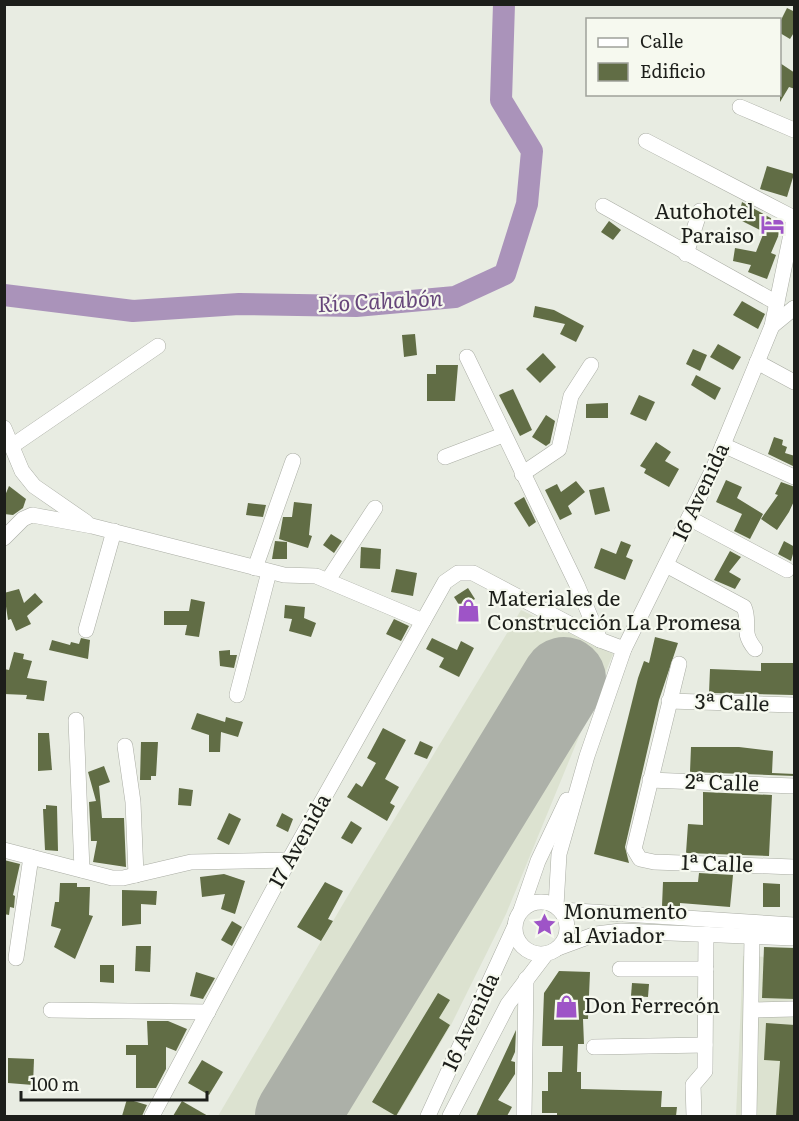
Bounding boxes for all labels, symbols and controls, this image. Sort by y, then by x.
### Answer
legend [586,18,781,96]
text: Calle [640,27,683,54]
text: Edificio [640,57,706,84]
place label: Autohotel Paraiso [655,194,754,249]
hotel icon: Autohotel Paraiso [759,211,785,237]
water label: Río Cahabón [316,280,444,319]
street label: 16 Avenida [662,436,735,545]
place label: Materiales de Construcción La Promesa [487,581,742,636]
shop icon: Materiales de Construcción La Promesa [456,598,482,624]
street label: 3ª Calle [694,684,770,717]
street label: 2ª Calle [684,764,760,797]
street label: 17 Avenida [259,786,337,893]
street label: 1ª Calle [681,845,754,878]
place label: Monumento al Aviador [563,894,687,949]
place icon: Monumento al Aviador [532,911,558,937]
street label: 16 Avenida [432,966,505,1075]
place label: Don Ferrecón [584,988,720,1019]
shop icon: Don Ferrecón [553,993,579,1019]
scale bar [21,1064,207,1102]
text: 100 m [30,1070,79,1097]

